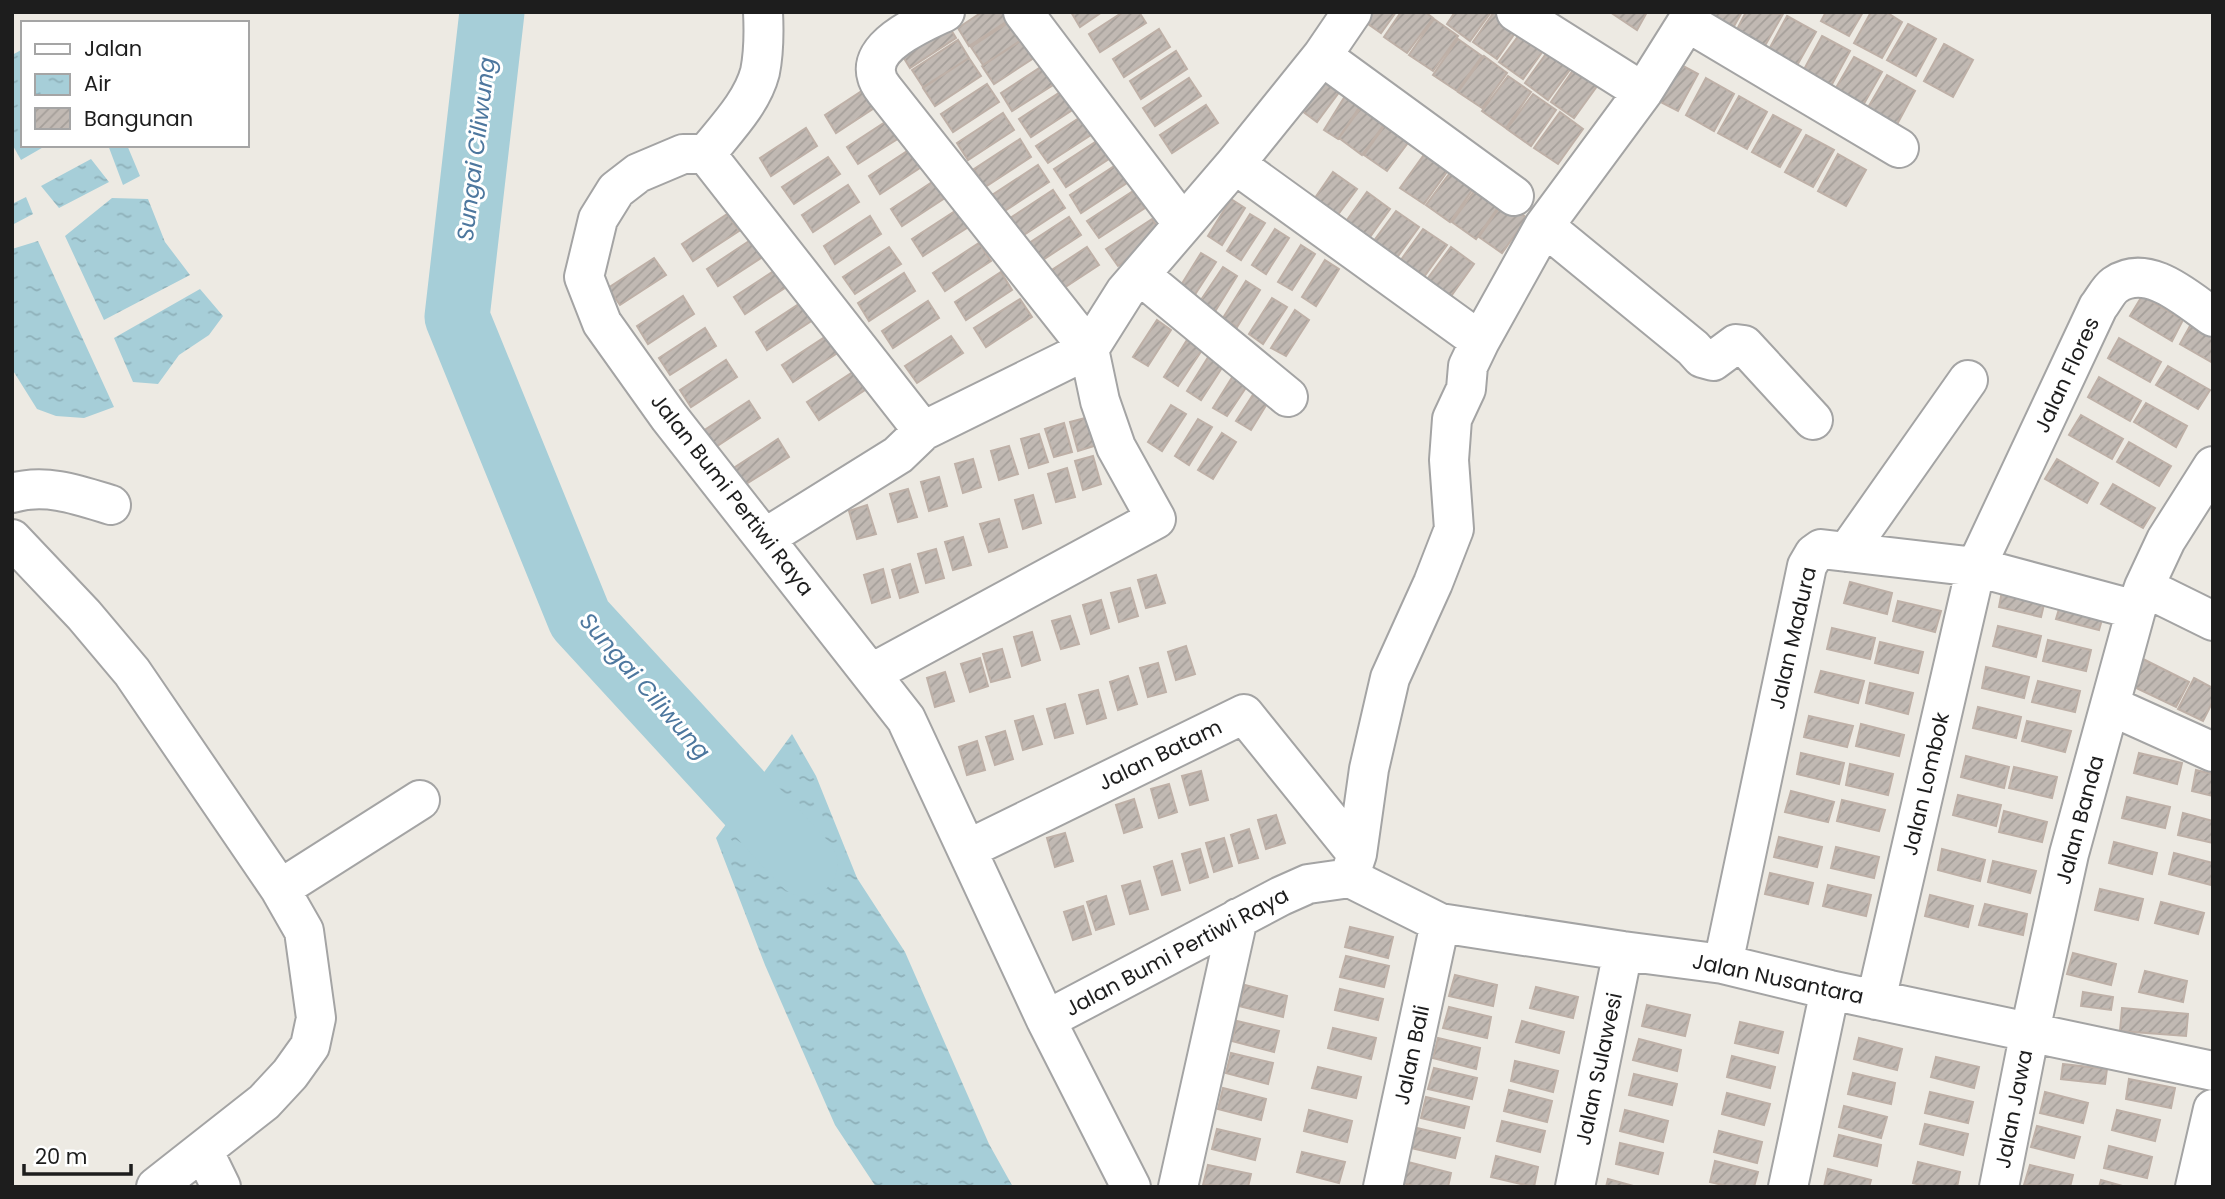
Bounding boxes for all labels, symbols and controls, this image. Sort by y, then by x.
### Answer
legend [21,21,248,147]
text: Jalan [84,34,142,63]
water label: Sungai Ciliwung [449,55,503,243]
text: Air [84,69,111,98]
text: Bangunan [84,104,193,133]
street label: Jalan Flores [2027,312,2106,437]
street label: Jalan Bumi Pertiwi Raya [644,388,821,602]
street label: Jalan Madura [1762,564,1823,712]
water label: Sungai Ciliwung [572,606,718,766]
street label: Jalan Lombok [1895,709,1956,858]
street label: Jalan Batam [1093,712,1226,797]
street label: Jalan Banda [2048,752,2111,888]
street label: Jalan Bumi Pertiwi Raya [1060,880,1294,1023]
street label: Jalan Nusantara [1690,946,1866,1011]
street label: Jalan Sulawesi [1568,990,1629,1148]
street label: Jalan Bali [1387,1002,1436,1107]
street label: Jalan Jawa [1988,1047,2039,1171]
scale bar [24,1132,131,1176]
text: 20 m [35,1142,88,1171]

